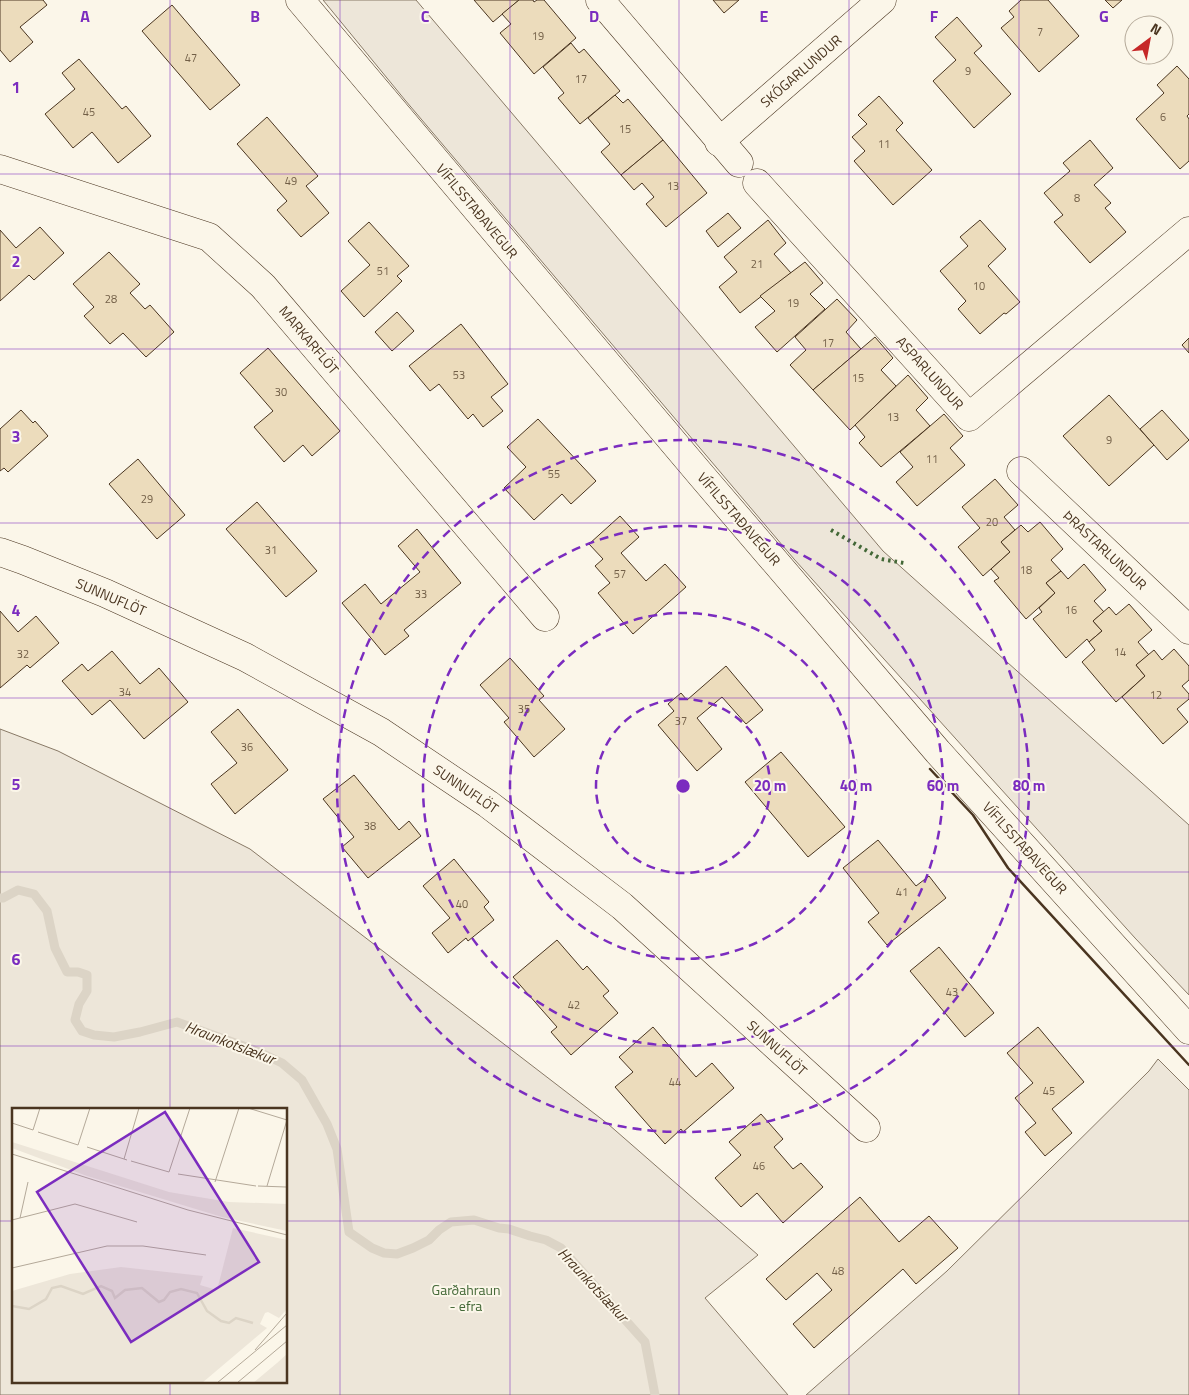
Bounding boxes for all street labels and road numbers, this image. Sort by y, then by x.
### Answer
street label: SKÓGARLUNDUR [755,29,846,112]
street label: VÍFILSSTAÐAVEGUR [431,159,523,263]
street label: MARKARFLÖT [274,301,345,379]
street label: ASPARLUNDUR [892,331,969,414]
street label: VÍFILSSTAÐAVEGUR [693,467,786,570]
street label: ÞRASTARLUNDUR [1059,505,1152,594]
street label: SUNNUFLÖT [73,572,150,621]
street label: SUNNUFLÖT [429,759,504,819]
street label: VÍFILSSTAÐAVEGUR [978,797,1073,899]
street label: SUNNUFLÖT [743,1015,813,1081]

